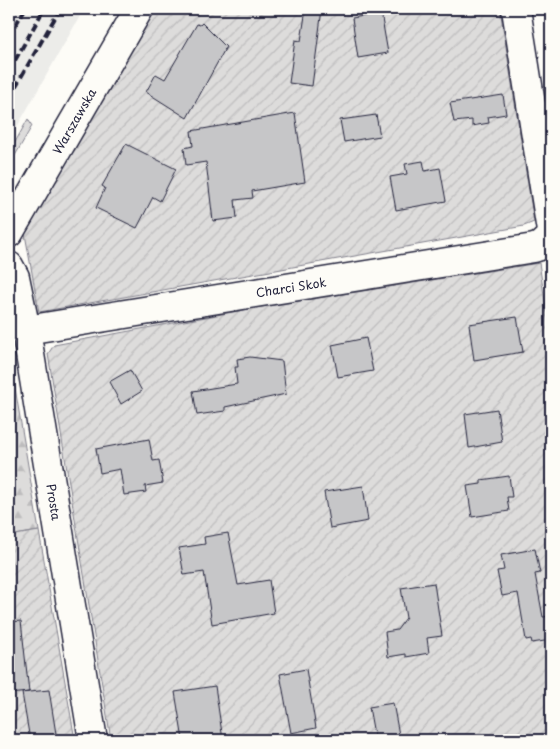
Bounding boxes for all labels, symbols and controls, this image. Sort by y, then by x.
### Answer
street label: Warszawska [48,84,100,157]
street label: Charci Skok [255,273,327,301]
street label: Prosta [42,482,66,522]

